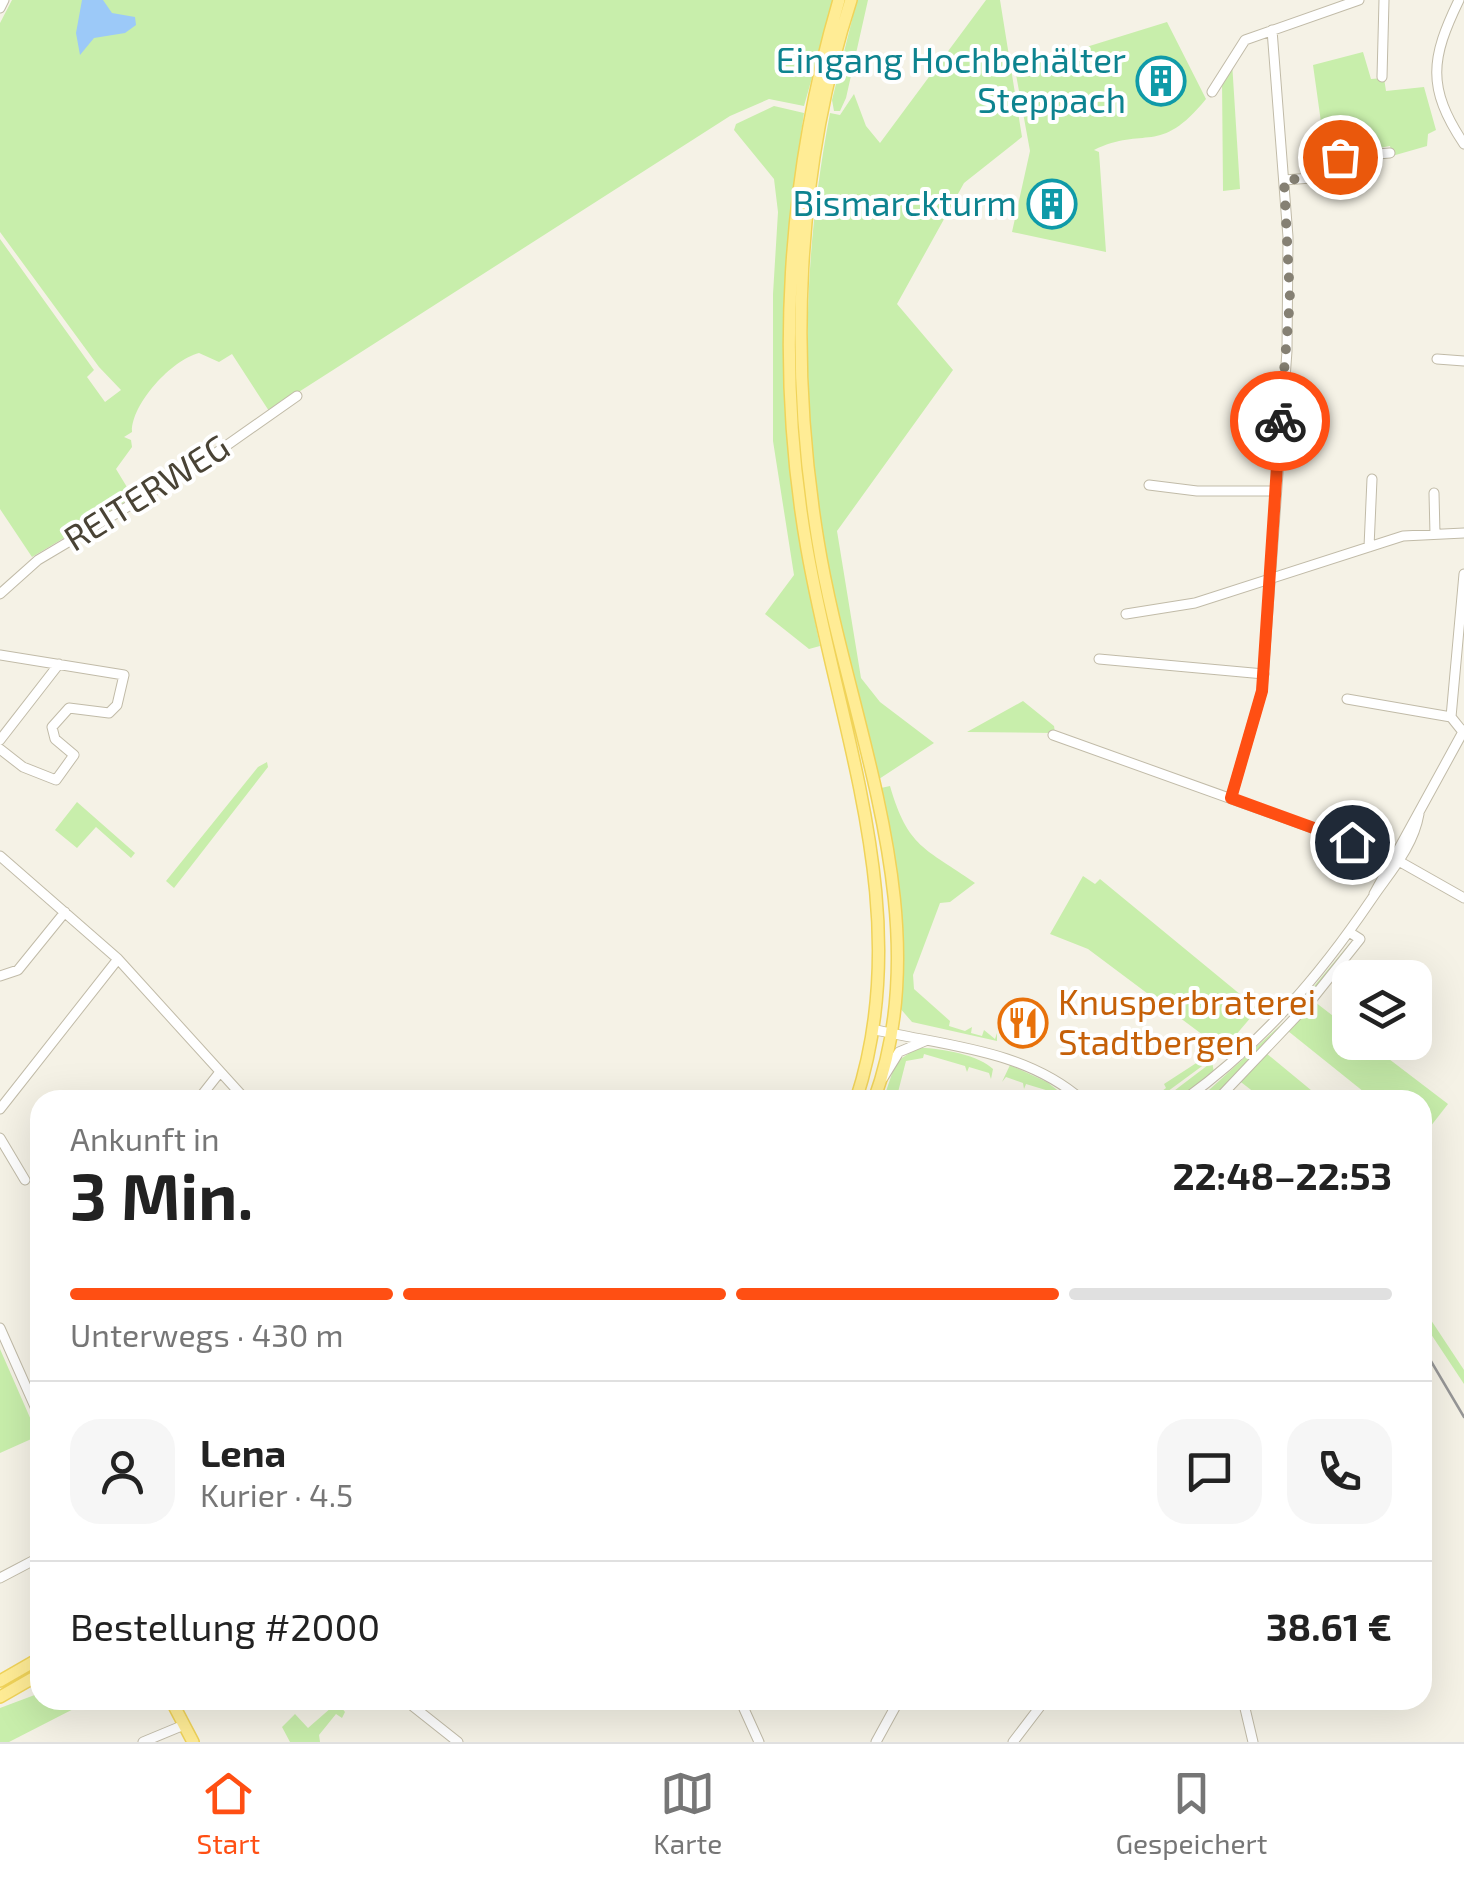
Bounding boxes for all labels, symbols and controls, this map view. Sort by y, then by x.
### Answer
place label: Eingang Hochbehälter Steppach [776,38,1126,120]
building icon: Eingang Hochbehälter Steppach [1135,55,1187,107]
pin [1298,115,1383,200]
icon: bag [1313,130,1368,185]
building icon: Bismarckturm [1026,178,1078,230]
place label: Bismarckturm [792,181,1017,223]
courier [1230,371,1330,471]
icon: bike [1253,394,1308,449]
street label: REITERWEG [56,424,236,559]
pin [1310,800,1395,885]
icon: home [1325,815,1380,870]
map controls [1332,960,1432,1060]
button: layers [1332,960,1432,1060]
place label: Knusperbraterei Stadtbergen [1058,980,1316,1062]
restaurant icon: Knusperbraterei Stadtbergen [997,997,1049,1049]
text: Ankunft in [70,1119,220,1157]
text: 22:48–22:53 [1172,1152,1392,1198]
text: 3 Min. [70,1155,253,1233]
text: Unterwegs · 430 m [70,1315,343,1353]
button: person [70,1419,175,1524]
button: chat [1157,1419,1262,1524]
button: phone [1287,1419,1392,1524]
text: Lena [200,1429,286,1475]
text: Kurier · 4.5 [200,1475,353,1513]
text: Bestellung #2000 [70,1603,380,1649]
text: 38.61 € [1266,1603,1392,1649]
tab: Start [197,1766,260,1860]
tab: Karte [653,1766,722,1860]
tab: Gespeichert [1115,1766,1267,1860]

